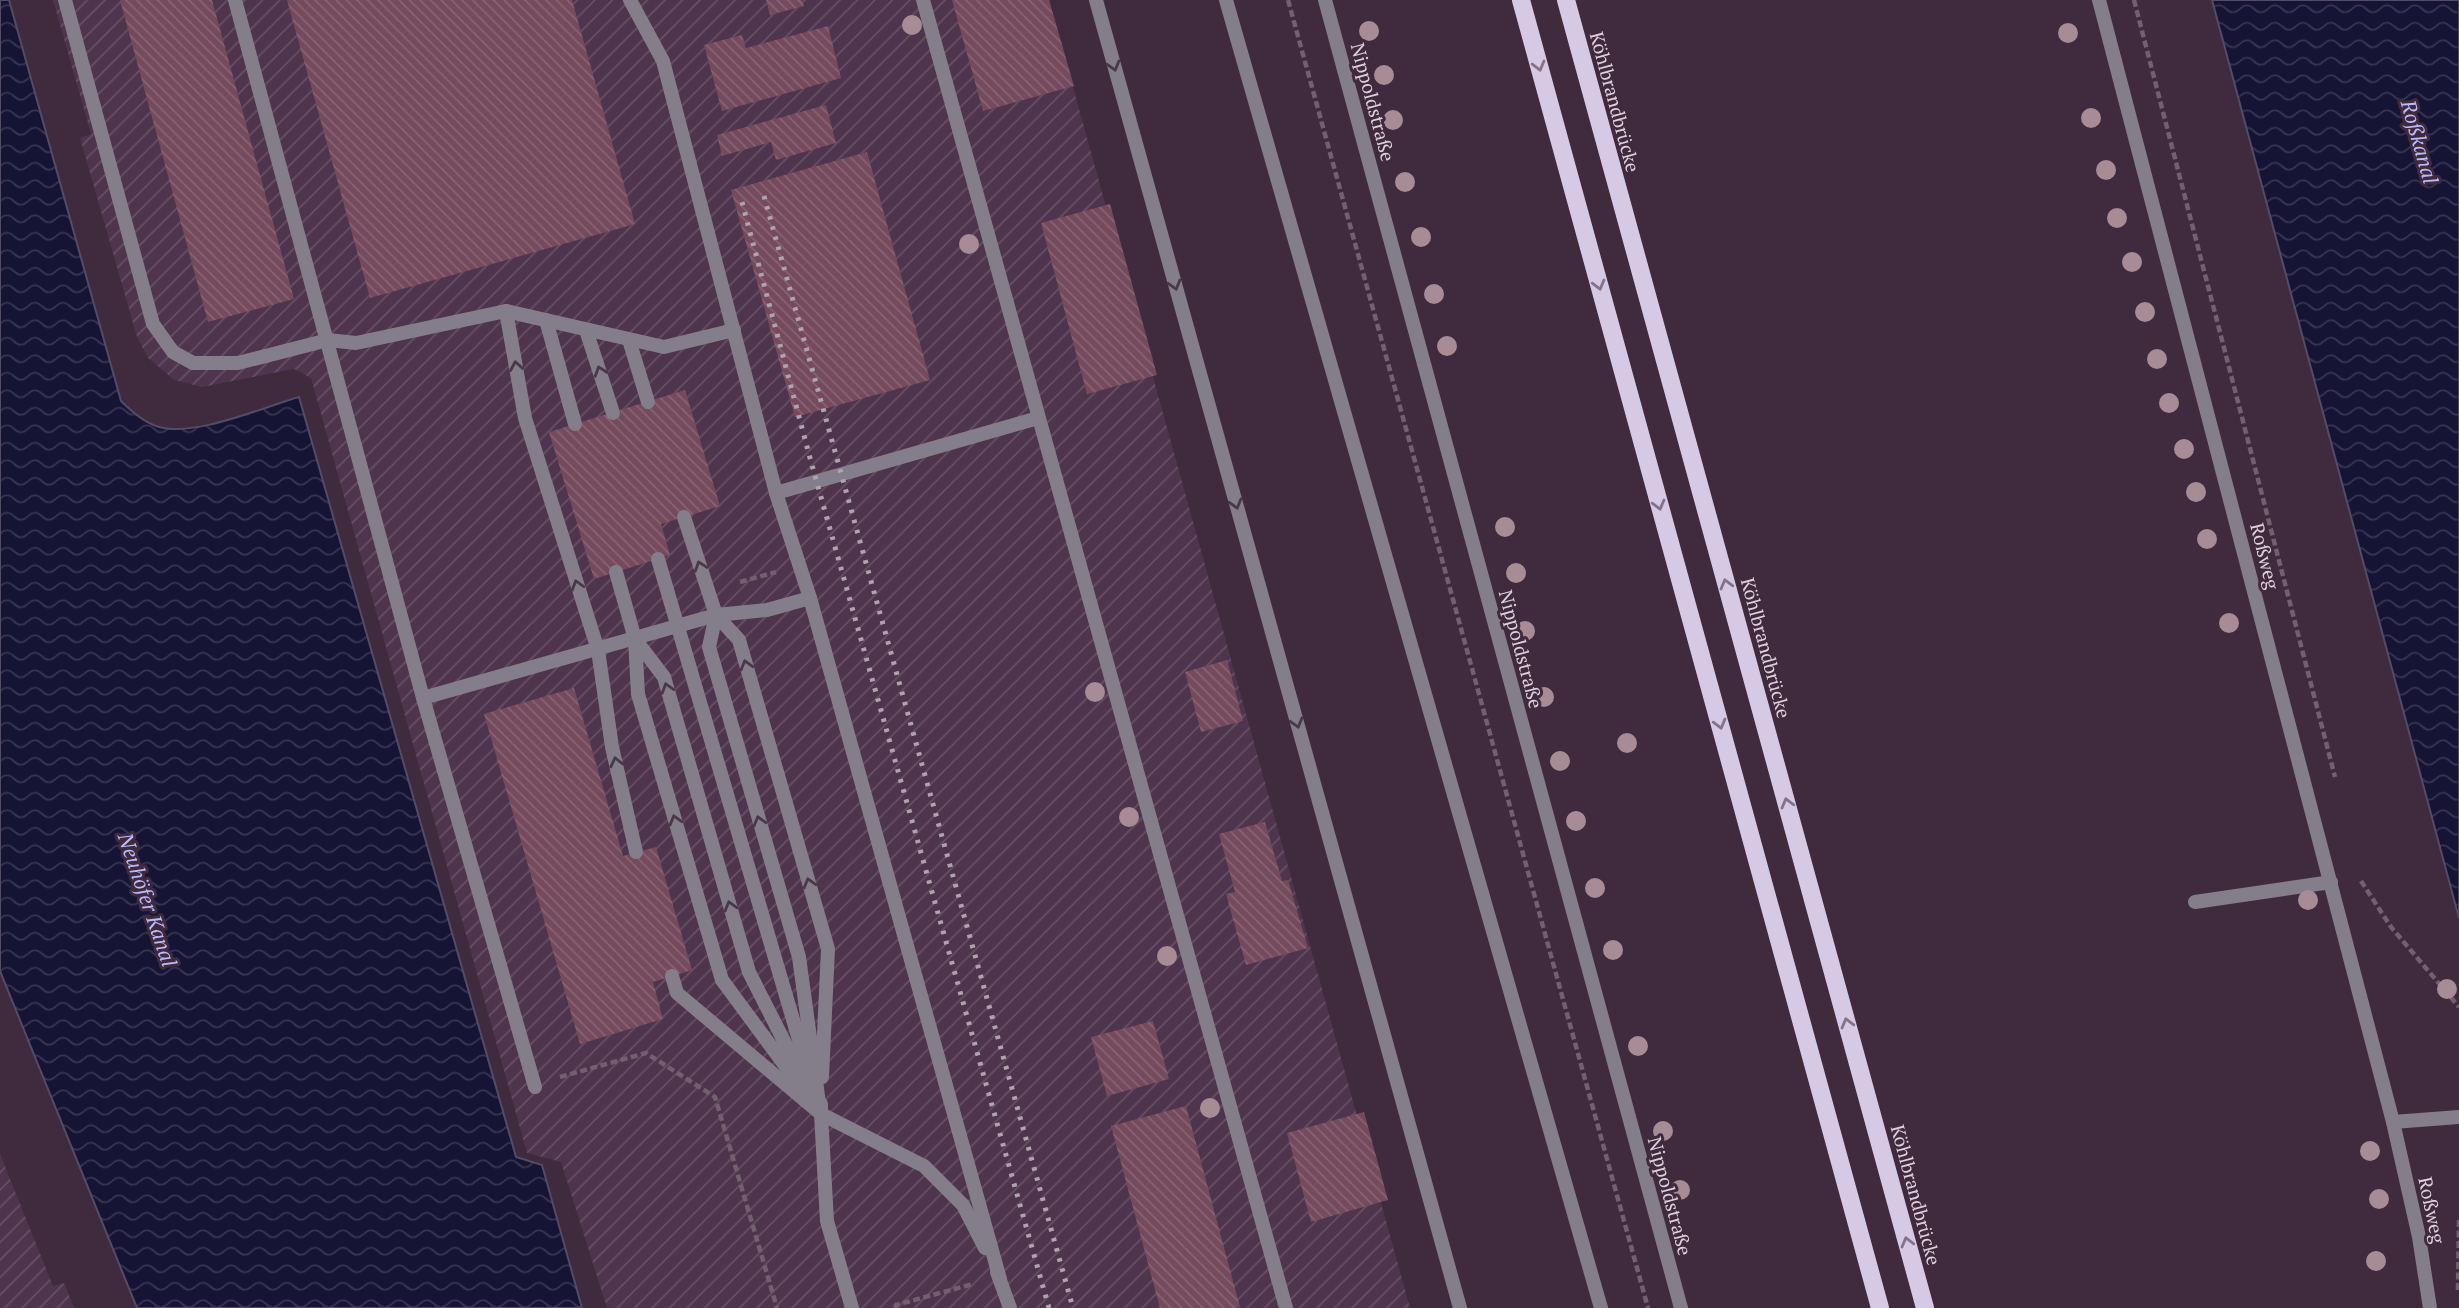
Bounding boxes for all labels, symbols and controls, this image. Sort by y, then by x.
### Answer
street label: Köhlbrandbrücke [1585,29,1646,175]
street label: Nippoldstraße [1346,40,1401,164]
one-way arrow [1106,60,1121,72]
one-way arrow [1531,60,1545,72]
water label: Roßkanal [2394,95,2445,187]
one-way arrow [1167,279,1181,291]
one-way arrow [1591,279,1605,291]
one-way arrow [509,361,524,372]
one-way arrow [593,366,608,378]
one-way arrow [1228,498,1242,510]
one-way arrow [1651,498,1666,510]
street label: Roßweg [2245,520,2286,593]
one-way arrow [694,561,708,573]
street label: Köhlbrandbrücke [1736,575,1797,721]
one-way arrow [1720,578,1734,590]
one-way arrow [570,580,585,592]
street label: Nippoldstraße [1494,587,1549,711]
one-way arrow [740,659,755,671]
one-way arrow [661,682,676,694]
one-way arrow [1289,717,1303,729]
one-way arrow [1711,718,1726,730]
one-way arrow [609,756,624,768]
one-way arrow [1780,798,1795,810]
one-way arrow [668,815,683,827]
one-way arrow [753,815,768,827]
water label: Neuhöfer Kanal [112,828,184,971]
one-way arrow [802,878,817,890]
one-way arrow [723,901,738,913]
one-way arrow [1841,1017,1855,1029]
street label: Köhlbrandbrücke [1886,1122,1947,1268]
street label: Nippoldstraße [1643,1134,1698,1258]
street label: Roßweg [2413,1174,2452,1247]
one-way arrow [1901,1236,1915,1248]

